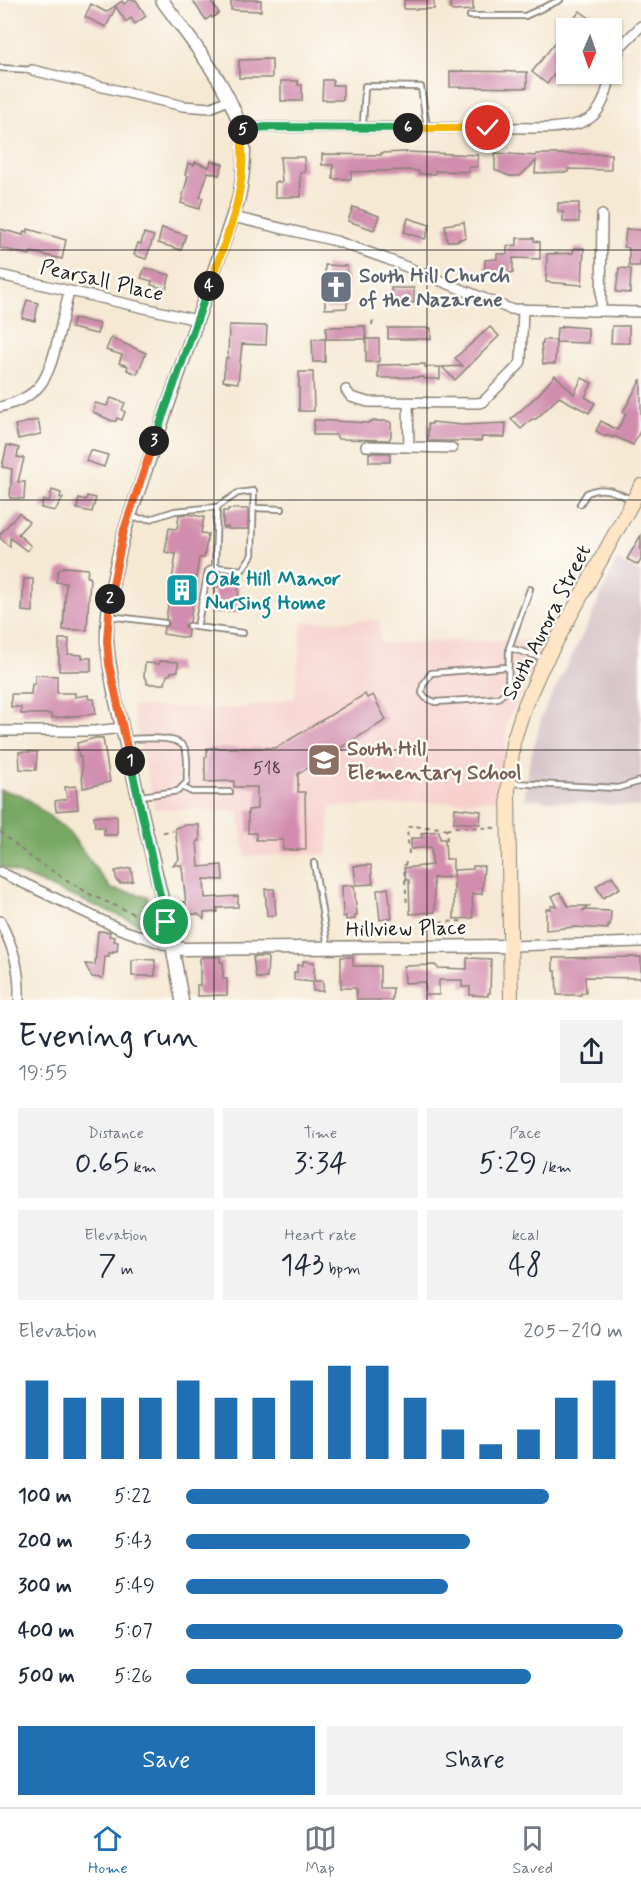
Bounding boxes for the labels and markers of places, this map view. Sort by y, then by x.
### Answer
pin [462,102,513,153]
pin: 6 [393,113,423,143]
pin: 5 [228,115,258,145]
place label: South Hill Church of the Nazarene [359,262,511,314]
church icon: South Hill Church of the Nazarene [318,269,354,305]
pin: 4 [194,271,224,301]
pin: 3 [139,426,169,456]
place label: Oak Hill Manor Nursing Home [205,565,341,619]
building icon: Oak Hill Manor Nursing Home [164,572,200,608]
pin: 2 [95,584,125,614]
place label: South Hill Elementary School [347,735,522,787]
school or university icon: South Hill Elementary School [306,742,342,778]
pin: 1 [115,746,145,776]
pin [140,896,191,947]

